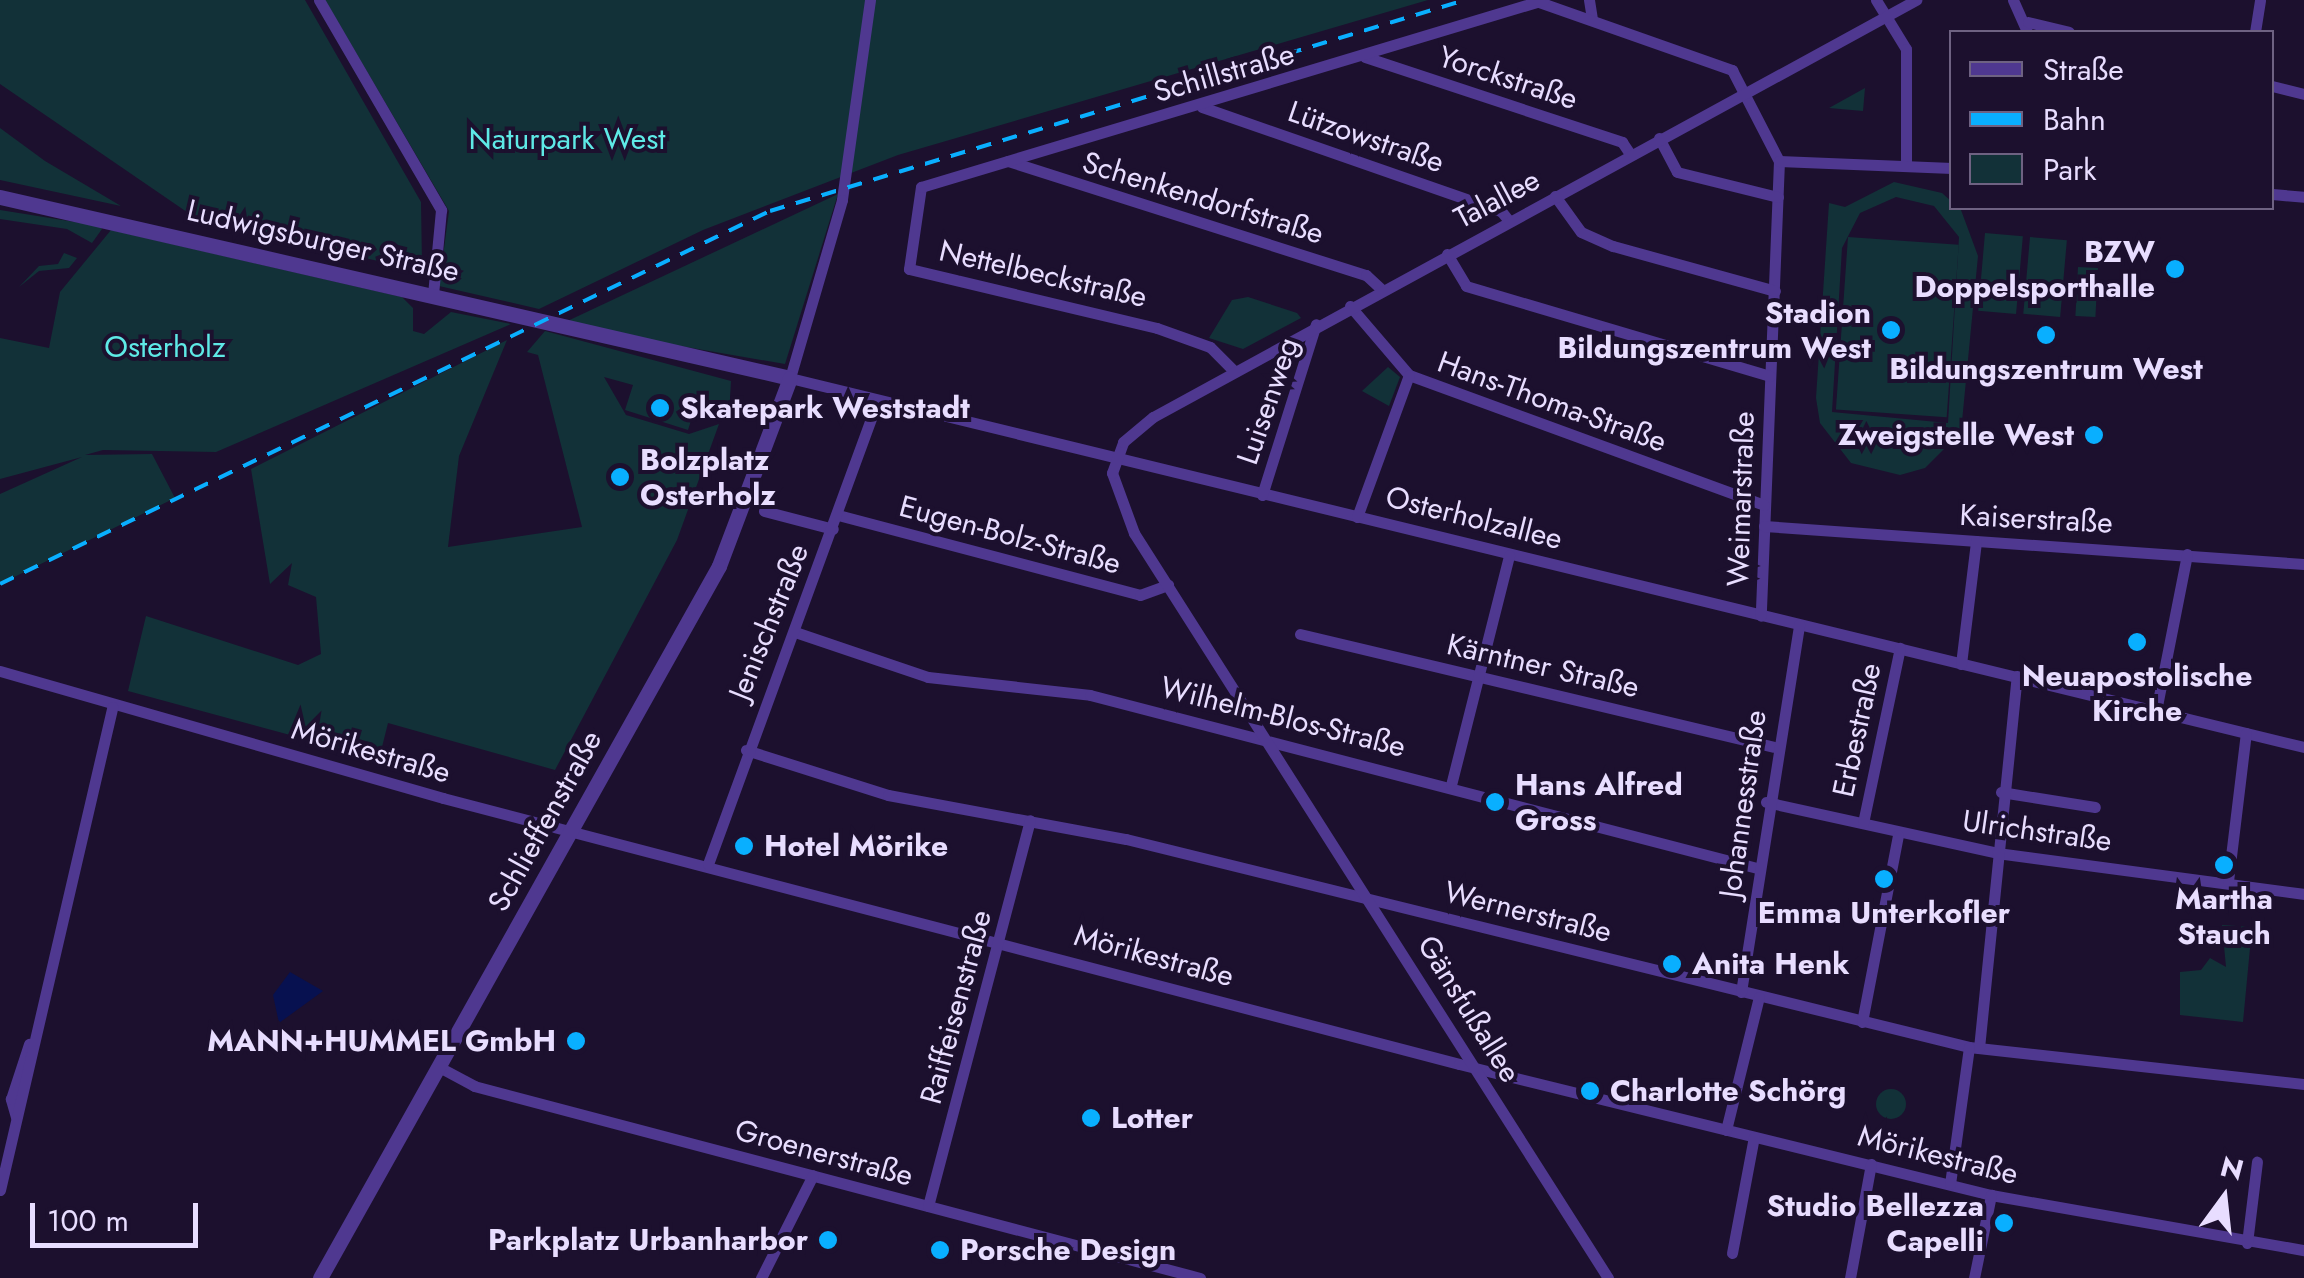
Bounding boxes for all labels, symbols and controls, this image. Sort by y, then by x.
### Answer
legend [1949,30,2274,210]
street label: Schillstraße [1150,36,1298,110]
street label: Yorckstraße [1434,39,1582,117]
text: Straße [2043,48,2124,91]
street label: Lützowstraße [1283,94,1449,180]
text: Bahn [2043,98,2106,141]
park label: Naturpark West [469,121,665,157]
street label: Schenkendorfstraße [1078,144,1328,252]
text: Park [2043,148,2096,191]
street label: Talallee [1448,162,1546,236]
street label: Ludwigsburger Straße [183,192,463,290]
street label: Nettelbeckstraße [936,233,1150,315]
place label: BZW Doppelsporthalle [1915,234,2155,304]
marker: BZW Doppelsporthalle [2164,258,2186,280]
place label: Stadion Bildungszentrum West [1557,295,1871,366]
marker: Stadion Bildungszentrum West [1880,319,1902,341]
marker: Bildungszentrum West [2035,324,2057,346]
park label: Osterholz [104,329,226,365]
street label: Luisenweg [1229,333,1307,469]
street label: Hans-Thoma-Straße [1433,344,1671,460]
place label: Bildungszentrum West [1889,351,2203,387]
place label: Skatepark Weststadt [680,390,970,426]
marker: Skatepark Weststadt [649,397,671,419]
street label: Weimarstraße [1720,411,1762,587]
place label: Zweigstelle West [1838,417,2074,453]
marker: Zweigstelle West [2083,424,2105,446]
place label: Bolzplatz Osterholz [640,442,776,512]
marker: Bolzplatz Osterholz [609,466,631,488]
street label: Osterholzallee [1382,479,1566,557]
street label: Eugen-Bolz-Straße [895,488,1125,582]
street label: Kaiserstraße [1958,497,2114,541]
street label: Jenischstraße [721,539,817,705]
street label: Kärntner Straße [1443,626,1643,706]
marker: Neuapostolische Kirche [2126,631,2148,653]
place label: Neuapostolische Kirche [2022,658,2252,728]
street label: Erbestraße [1825,660,1889,800]
street label: Wilhelm-Blos-Straße [1157,669,1409,765]
street label: Johannesstraße [1712,708,1774,900]
street label: Mörikestraße [288,711,454,791]
street label: Schlieffenstraße [480,724,610,918]
place label: Hans Alfred Gross [1515,767,1683,838]
marker: Hans Alfred Gross [1484,791,1506,813]
street label: Ulrichstraße [1960,803,2114,859]
place label: Hotel Mörike [764,828,948,864]
marker: Hotel Mörike [733,835,755,857]
marker: Martha Stauch [2213,854,2235,876]
marker: Emma Unterkofler [1873,868,1895,890]
street label: Wernerstraße [1441,874,1615,950]
place label: Martha Stauch [2175,881,2273,952]
place label: Emma Unterkofler [1758,895,2010,931]
street label: Raiffeisenstraße [913,906,999,1108]
street label: Mörikestraße [1070,917,1238,995]
street label: Gänsfußallee [1410,929,1528,1089]
place label: Anita Henk [1692,946,1850,982]
marker: Anita Henk [1661,953,1683,975]
place label: MANN+HUMMEL GmbH [207,1023,556,1059]
marker: MANN+HUMMEL GmbH [565,1030,587,1052]
place label: Charlotte Schörg [1610,1073,1846,1109]
marker: Charlotte Schörg [1579,1080,1601,1102]
place label: Lotter [1111,1100,1193,1136]
marker: Lotter [1080,1107,1102,1129]
street label: Groenerstraße [731,1112,917,1194]
street label: Mörikestraße [1854,1118,2022,1192]
text: N [2216,1146,2248,1191]
north arrow [2174,1148,2274,1248]
scale bar [35,1183,202,1245]
place label: Studio Bellezza Capelli [1767,1188,1984,1258]
text: 100 m [47,1199,129,1242]
marker: Studio Bellezza Capelli [1993,1212,2015,1234]
place label: Parkplatz Urbanharbor [488,1222,808,1258]
marker: Parkplatz Urbanharbor [817,1229,839,1251]
place label: Porsche Design [960,1232,1176,1268]
marker: Porsche Design [929,1239,951,1261]

